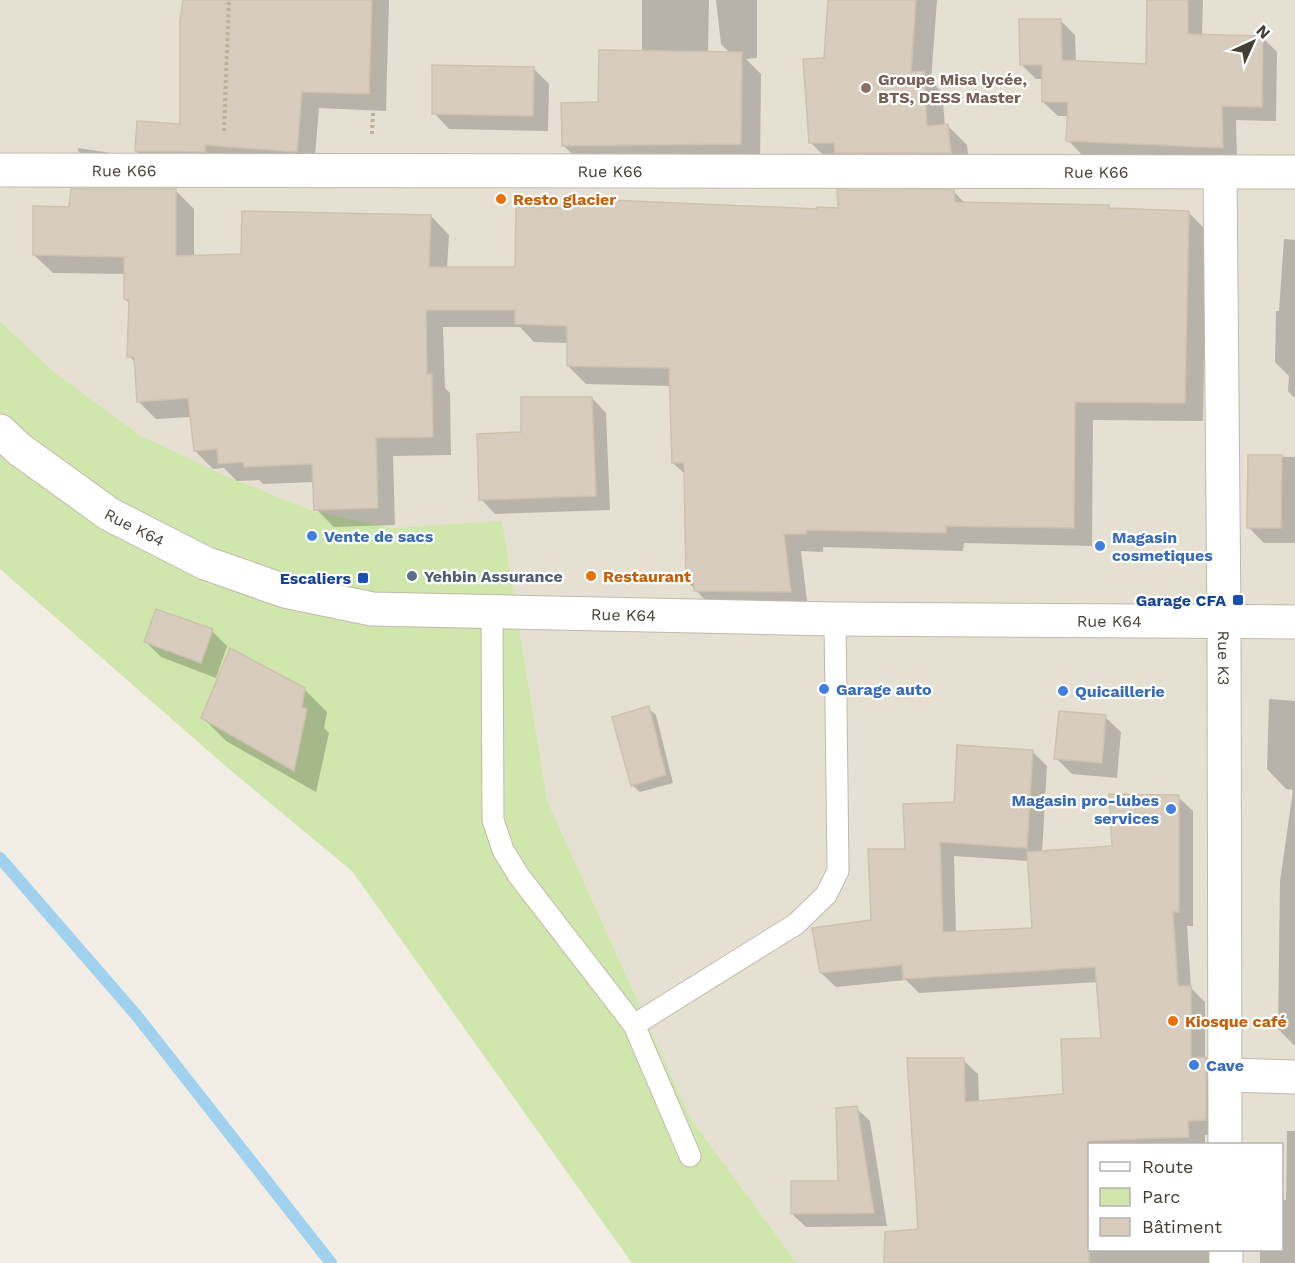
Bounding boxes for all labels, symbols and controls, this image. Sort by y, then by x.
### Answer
north arrow [1223,12,1283,72]
text: N [1252,21,1274,43]
place label: Groupe Misa lycée, BTS, DESS Master [878,70,1027,107]
marker: Groupe Misa lycée, BTS, DESS Master [859,81,873,95]
street label: Rue K66 [92,161,156,180]
street label: Rue K66 [578,162,642,181]
street label: Rue K66 [1064,163,1128,182]
place label: Resto glacier [513,190,616,209]
marker: Resto glacier [494,192,508,206]
street label: Rue K64 [101,504,168,551]
place label: Vente de sacs [324,527,434,546]
place label: Magasin cosmetiques [1112,528,1213,565]
marker: Vente de sacs [305,529,319,543]
marker: Magasin cosmetiques [1093,539,1107,553]
place label: Yehbin Assurance [424,567,563,586]
place label: Restaurant [603,567,691,586]
place label: Escaliers [280,569,351,588]
marker: Yehbin Assurance [405,569,419,583]
marker: Restaurant [584,569,598,583]
marker: Escaliers [356,571,370,585]
place label: Garage CFA [1136,591,1226,610]
marker: Garage CFA [1231,593,1245,607]
street label: Rue K64 [591,605,656,625]
street label: Rue K64 [1077,612,1142,631]
street label: Rue K3 [1214,631,1233,685]
place label: Garage auto [836,680,932,699]
marker: Garage auto [817,682,831,696]
place label: Quicaillerie [1075,682,1165,701]
marker: Quicaillerie [1056,684,1070,698]
place label: Magasin pro-lubes services [1011,791,1159,828]
marker: Magasin pro-lubes services [1164,802,1178,816]
place label: Kiosque café [1185,1012,1287,1031]
marker: Kiosque café [1166,1014,1180,1028]
place label: Cave [1206,1056,1244,1075]
marker: Cave [1187,1058,1201,1072]
legend [1088,1143,1283,1251]
text: Route [1142,1156,1194,1177]
text: Parc [1142,1186,1180,1207]
text: Bâtiment [1142,1216,1222,1237]

